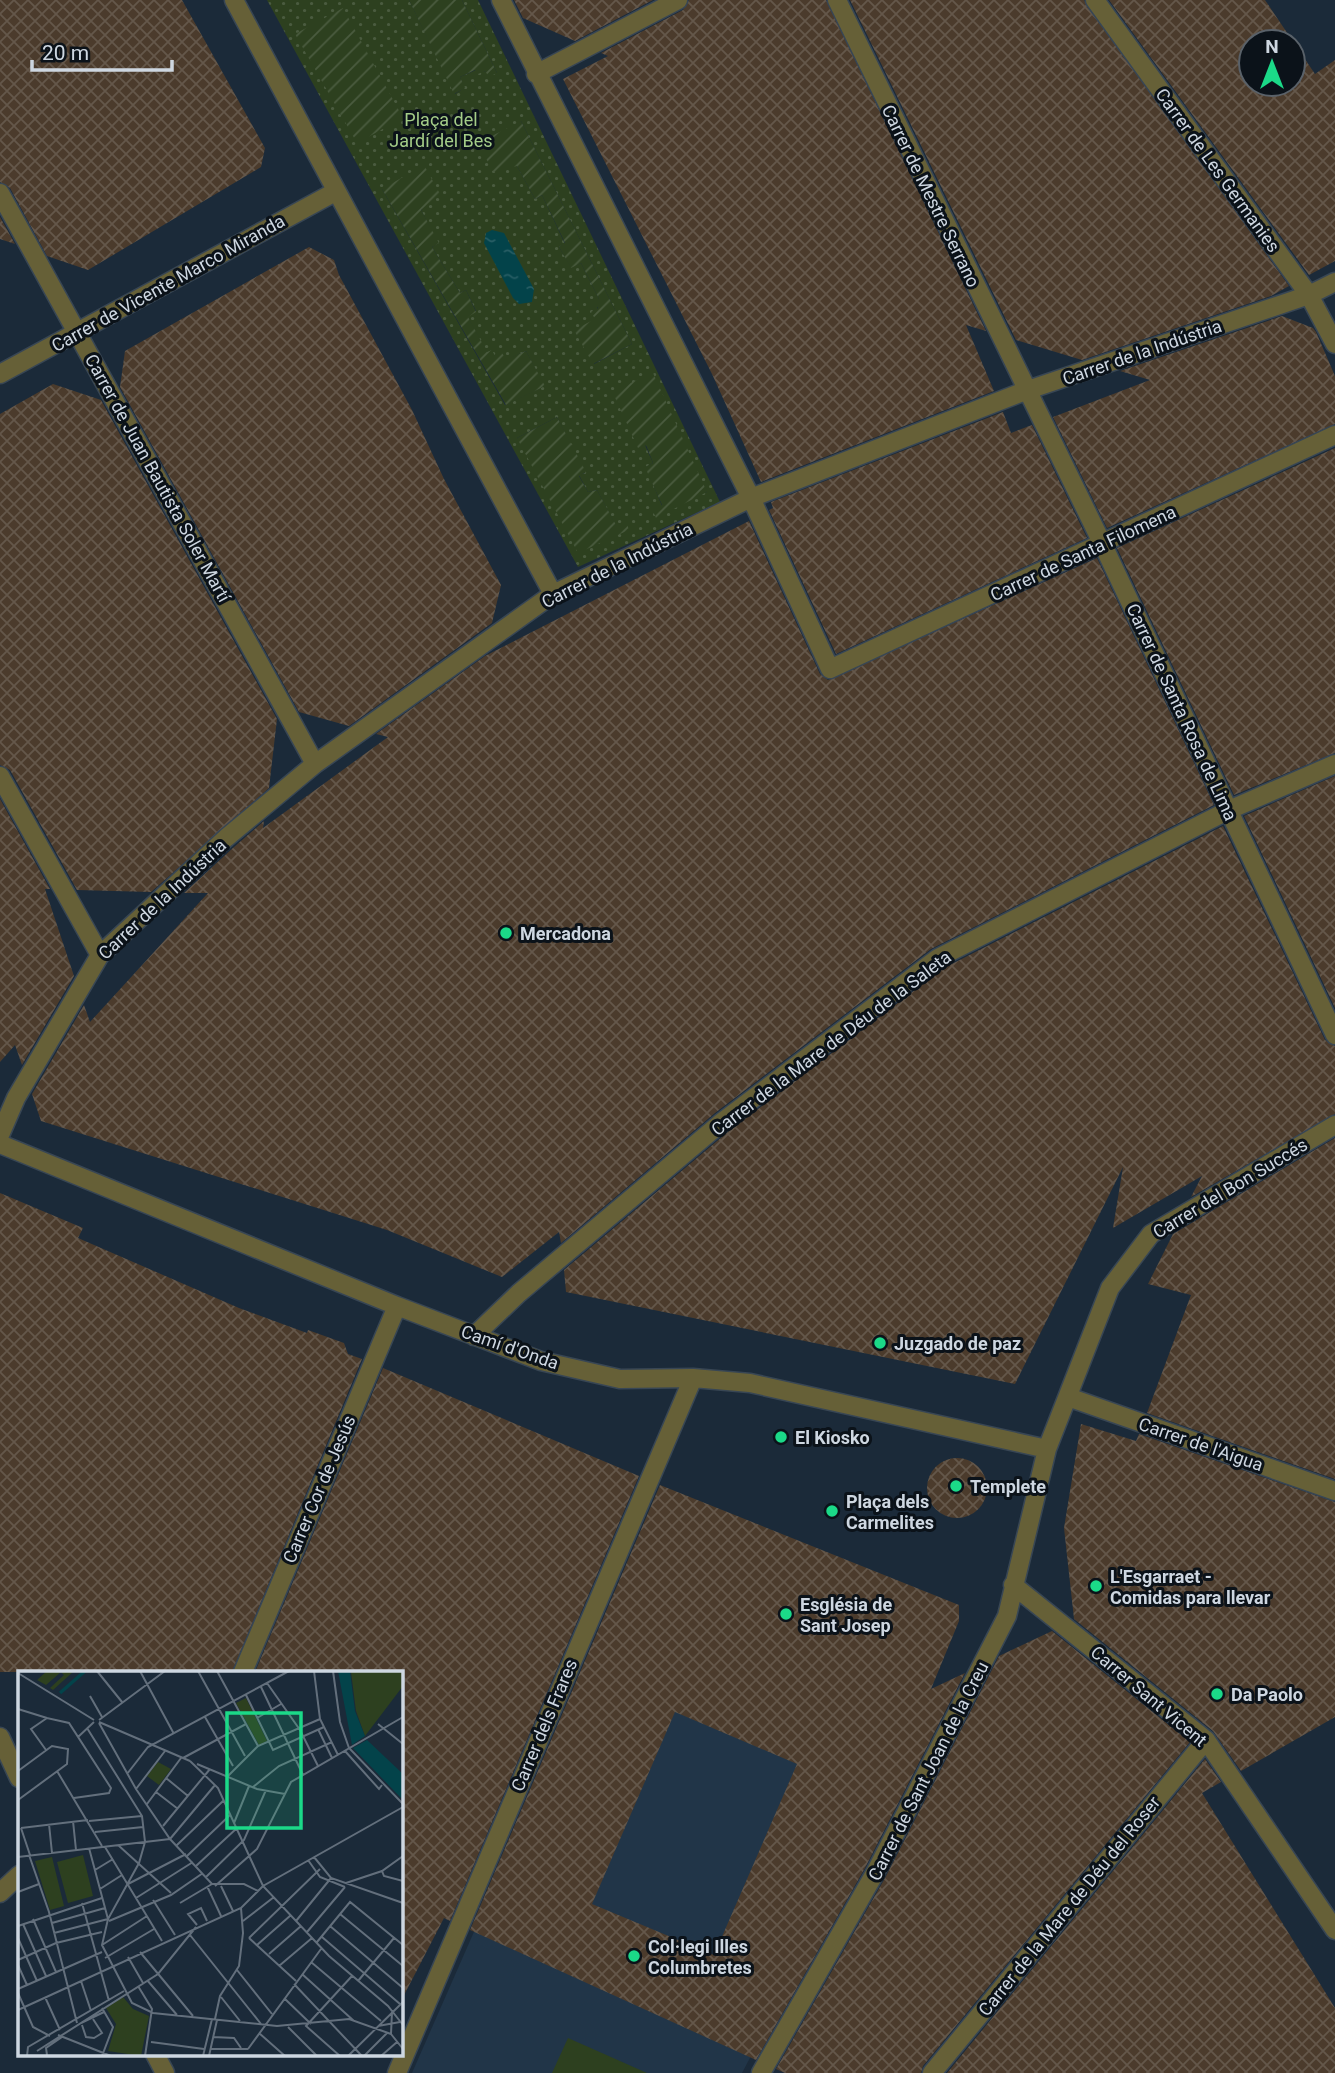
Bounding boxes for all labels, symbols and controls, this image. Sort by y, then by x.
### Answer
scale bar [32,28,172,72]
north arrow [1237,28,1307,98]
text: N [1265,35,1279,58]
text: 20 m [42,41,89,65]
street label: Carrer de Les Germanies [1151,84,1285,256]
street label: Carrer de Mestre Serrano [878,101,984,291]
park label: Plaça del Jardí del Bes [389,109,493,151]
street label: Carrer de Vicente Marco Miranda [48,210,288,356]
street label: Carrer de la Indústria [1060,315,1224,389]
street label: Carrer de Juan Bautista Soler Martí [81,350,235,606]
street label: Carrer de Santa Filomena [987,501,1179,605]
street label: Carrer de la Indústria [538,518,696,612]
street label: Carrer de Santa Rosa de Lima [1122,600,1242,824]
street label: Carrer de la Indústria [94,834,230,964]
place label: Mercadona [520,923,611,944]
marker: Mercadona [498,925,514,941]
street label: Carrer de la Mare de Déu de la Saleta [707,946,955,1140]
street label: Carrer del Bon Succés [1149,1134,1311,1242]
street label: Camí d'Onda [458,1321,562,1373]
place label: Juzgado de paz [894,1333,1021,1354]
marker: Juzgado de paz [872,1335,888,1351]
street label: Carrer Cor de Jesús [278,1412,360,1566]
street label: Carrer de l'Aigua [1136,1413,1266,1475]
place label: El Kiosko [795,1427,870,1448]
marker: El Kiosko [773,1429,789,1445]
place label: Templete [970,1476,1046,1497]
marker: Templete [948,1478,964,1494]
place label: Plaça dels Carmelites [846,1491,934,1533]
marker: Plaça dels Carmelites [824,1503,840,1519]
place label: L'Esgarraet - Comidas para llevar [1110,1566,1271,1608]
marker: L'Esgarraet - Comidas para llevar [1088,1578,1104,1594]
place label: Església de Sant Josep [800,1594,892,1636]
marker: Església de Sant Josep [778,1606,794,1622]
street label: Carrer Sant Vicent [1087,1641,1211,1751]
street label: Carrer dels Frares [507,1656,581,1794]
street label: Carrer de Sant Joan de la Creu [864,1658,992,1884]
inset map [18,1671,402,2056]
place label: Da Paolo [1231,1684,1303,1705]
marker: Da Paolo [1209,1686,1225,1702]
street label: Carrer de la Mare de Déu del Roser [974,1792,1164,2020]
place label: Col·legi Illes Columbretes [648,1936,752,1978]
marker: Col·legi Illes Columbretes [626,1948,642,1964]

